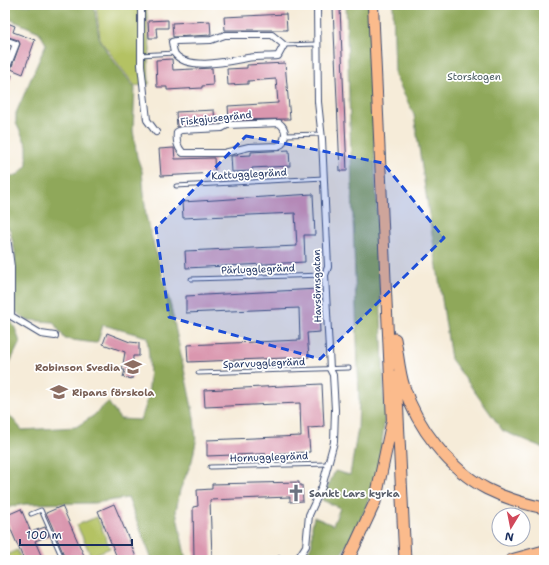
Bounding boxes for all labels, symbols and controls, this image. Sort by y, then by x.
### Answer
park label: Storskogen [447,70,501,83]
street label: Fiskgjusegränd [180,108,253,128]
street label: Kattugglegränd [211,165,288,182]
street label: Havsörnsgatan [310,249,324,323]
street label: Pärlugglegränd [221,261,296,277]
street label: Sparvugglegränd [223,355,306,371]
school or university icon: Robinson Svedia [123,357,143,377]
place label: Robinson Svedia [35,361,120,374]
school or university icon: Ripans förskola [49,382,69,402]
place label: Ripans förskola [72,386,155,399]
street label: Hornugglegränd [229,449,309,465]
church icon: Sankt Lars kyrka [286,483,306,503]
place label: Sankt Lars kyrka [309,487,400,500]
north arrow [491,507,531,547]
scale bar [20,521,132,547]
text: 100 m [26,527,62,543]
text: N [503,528,515,544]

